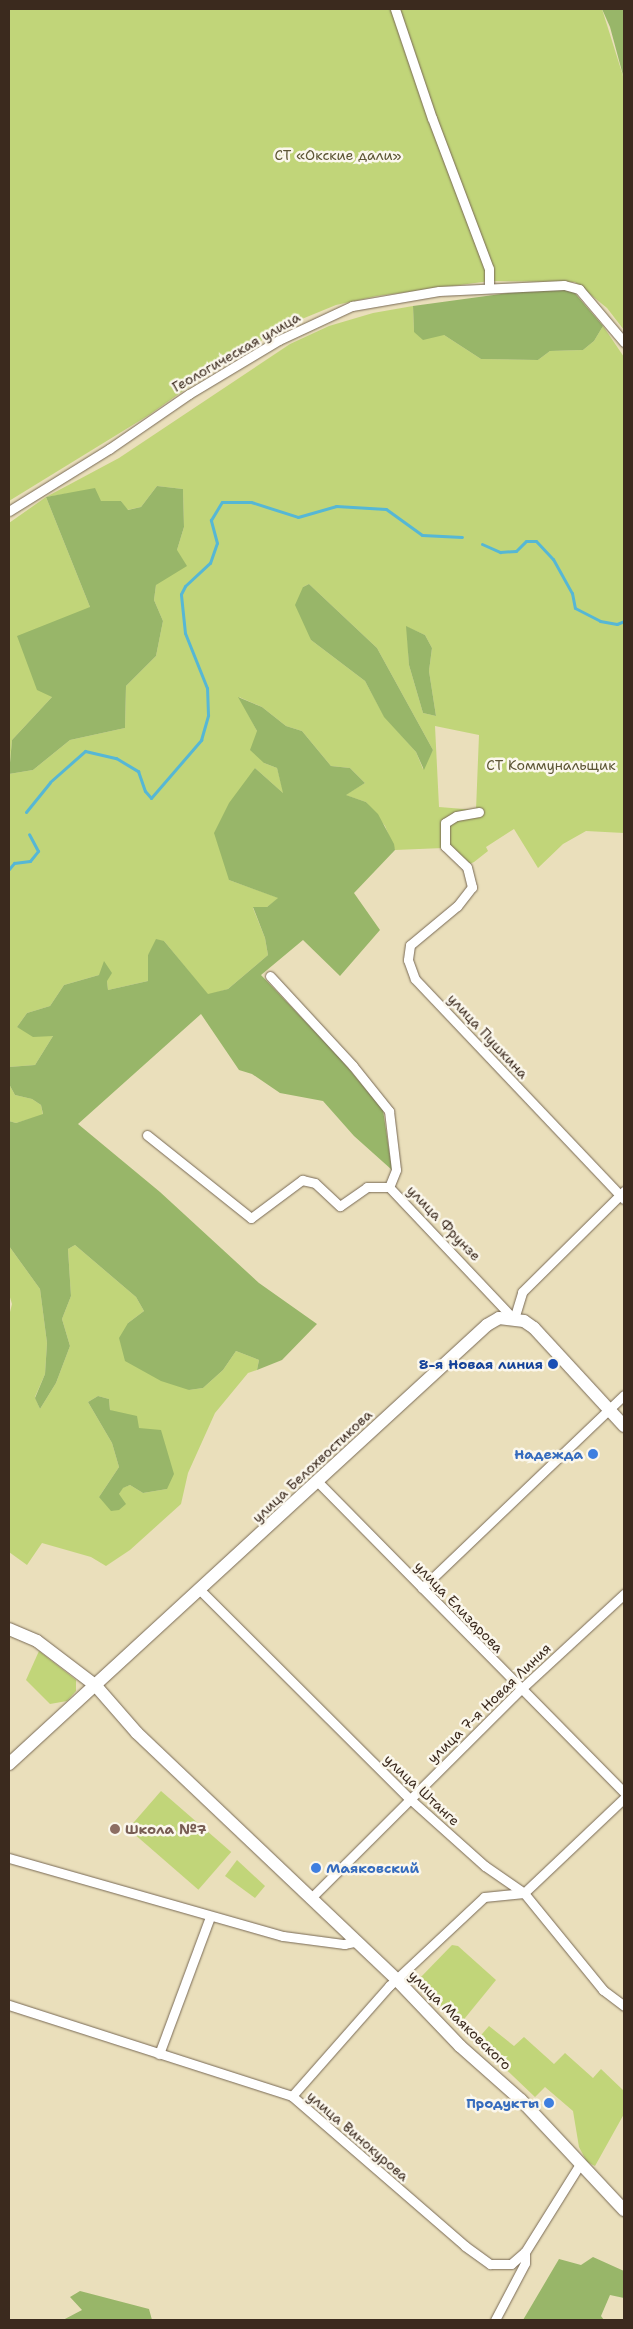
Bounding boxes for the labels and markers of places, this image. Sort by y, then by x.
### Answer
place label: 8-я Новая линия [419,1356,543,1372]
marker: 8-я Новая линия [547,1358,559,1370]
place label: Надежда [514,1446,583,1462]
marker: Надежда [587,1448,599,1460]
place label: Школа №7 [125,1821,206,1837]
marker: Школа №7 [109,1823,121,1835]
place label: Маяковский [326,1860,419,1876]
marker: Маяковский [310,1862,322,1874]
place label: Продукты [466,2095,539,2111]
marker: Продукты [543,2097,555,2109]

